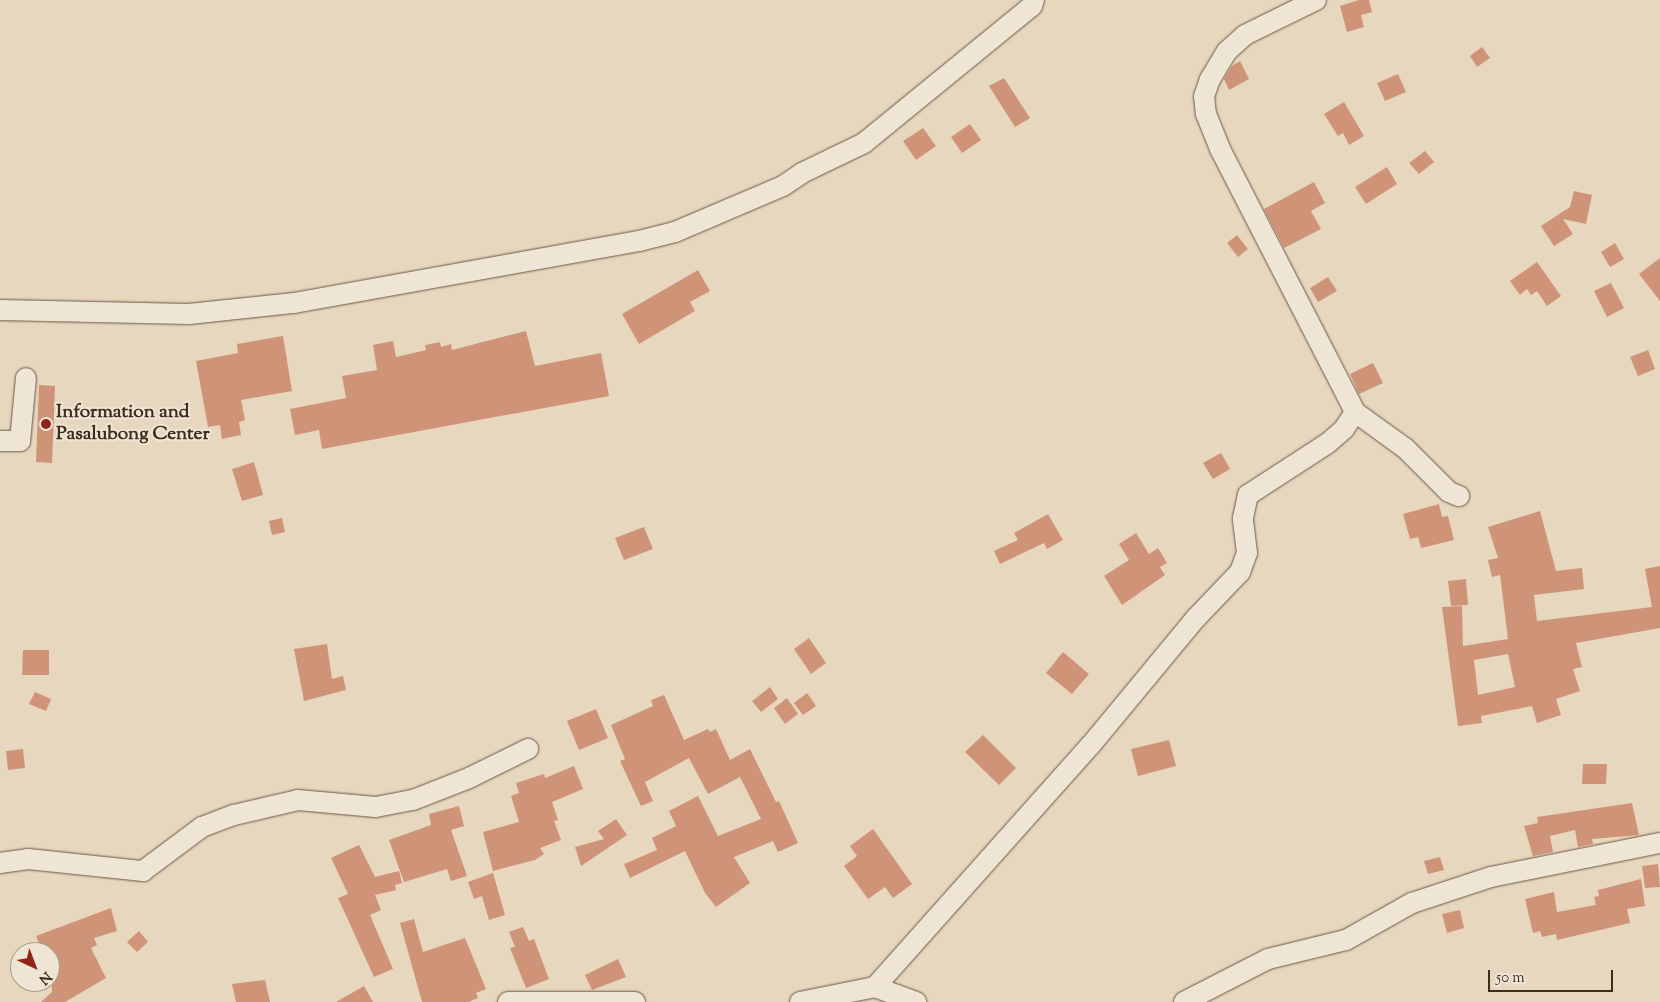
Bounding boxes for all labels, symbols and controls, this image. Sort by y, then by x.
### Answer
place label: Information and Pasalubong Center [56,402,210,446]
marker: Information and Pasalubong Center [40,418,52,430]
north arrow [10,942,60,992]
scale bar [1490,960,1615,992]
text: N [34,966,55,988]
text: 50 m [1496,968,1525,989]

